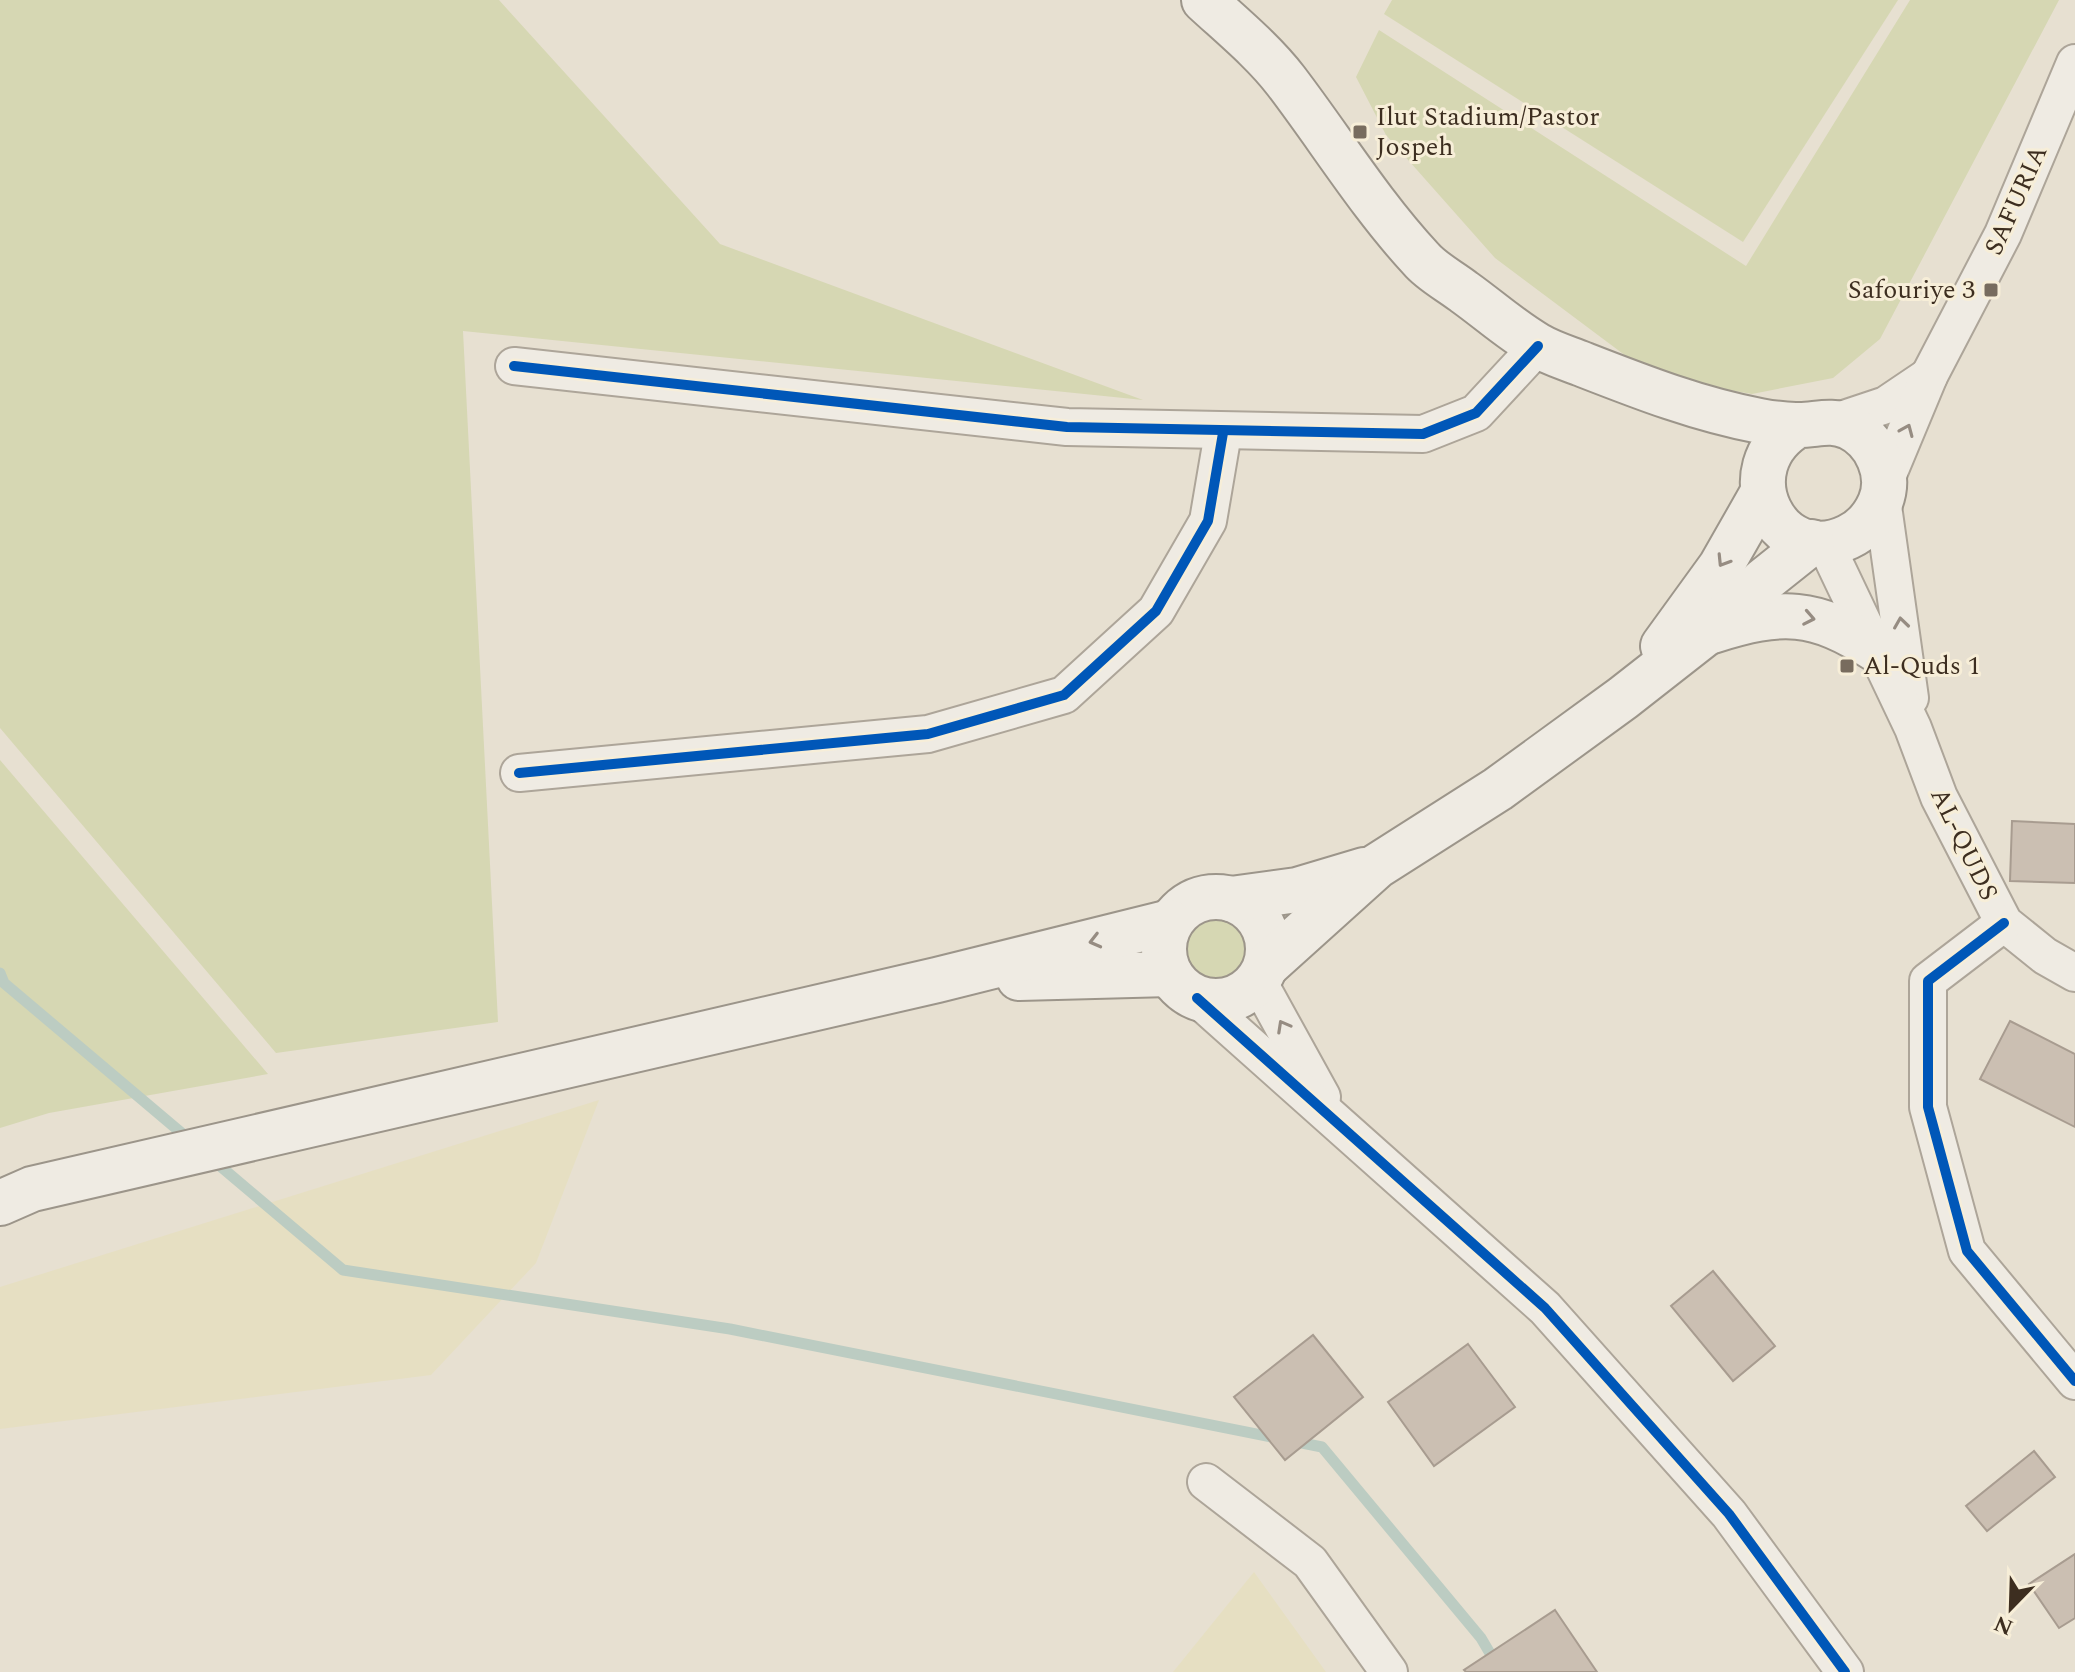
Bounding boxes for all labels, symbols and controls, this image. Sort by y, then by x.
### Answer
place label: Ilut Stadium/Pastor Jospeh [1376,97,1600,167]
marker: Ilut Stadium/Pastor Jospeh [1351,123,1369,141]
street label: SAFURIA [1974,138,2058,262]
place label: Safouriye 3 [1848,270,1975,310]
marker: Safouriye 3 [1982,281,2000,299]
one-way arrow [1898,424,1914,438]
one-way arrow [1717,552,1733,567]
one-way arrow [1802,609,1815,626]
one-way arrow [1893,616,1910,630]
place label: Al-Quds 1 [1863,646,1980,686]
marker: Al-Quds 1 [1838,657,1856,675]
street label: AL-QUDS [1919,781,2009,907]
one-way arrow [1088,932,1102,949]
one-way arrow [1277,1021,1293,1035]
north arrow [1971,1568,2051,1648]
text: N [1989,1606,2018,1644]

